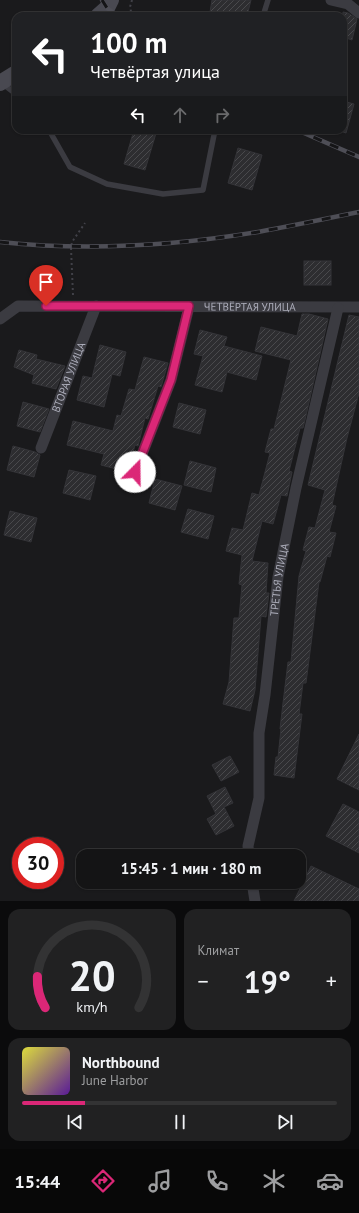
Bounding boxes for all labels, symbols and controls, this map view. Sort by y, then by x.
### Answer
text: 100 m [90,24,167,61]
icon: left [24,28,76,80]
text: Четвёртая улица [90,60,220,83]
icon: left [127,104,149,126]
icon: ahead [169,104,191,126]
icon: right [211,104,233,126]
pin [29,265,63,306]
icon: arrive [35,271,57,293]
street label: ЧЕТВЁРТАЯ УЛИЦА [204,300,296,314]
street label: ВТОРАЯ УЛИЦА [49,339,89,414]
position arrow [114,451,156,493]
street label: ТРЕТЬЯ УЛИЦА [267,542,292,617]
speed limit sign: 30 [12,837,64,889]
text: 15:45 · 1 мин · 180 m [121,859,261,878]
text: Климат [198,942,239,959]
text: 20 [68,948,115,1001]
text: 19° [244,962,291,1001]
text: − [198,967,209,995]
text: + [326,967,337,995]
text: km/h [76,996,107,1015]
text: Northbound [82,1053,159,1072]
text: June Harbor [82,1072,148,1089]
icon: previous [64,1111,86,1133]
icon: pause [169,1111,191,1133]
icon: next [274,1111,296,1133]
icon: directions [89,1167,117,1195]
icon: music [146,1167,174,1195]
icon: phone [203,1167,231,1195]
icon: climate [260,1167,288,1195]
icon: car [316,1167,344,1195]
text: 15:44 [14,1170,60,1193]

